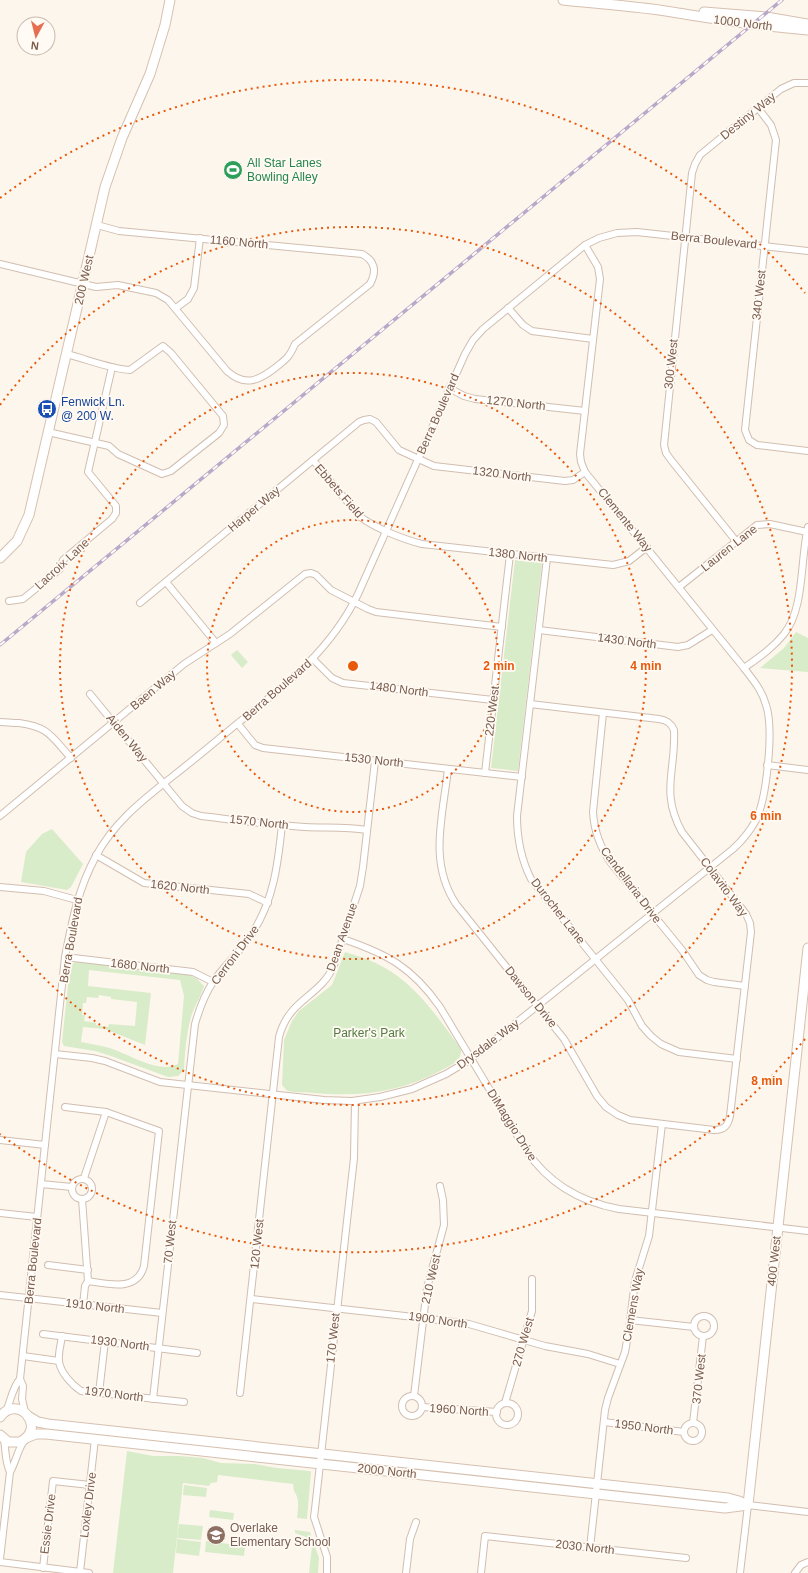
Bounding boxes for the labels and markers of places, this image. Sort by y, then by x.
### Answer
place label: All Star Lanes Bowling Alley [247,156,322,184]
sports icon: All Star Lanes Bowling Alley [222,159,244,181]
place label: Fenwick Ln. @ 200 W. [61,395,125,423]
bus stop icon: Fenwick Ln. @ 200 W. [36,398,58,420]
centre of rings [346,659,360,673]
place label: Overlake Elementary School [230,1521,331,1549]
school or university icon: Overlake Elementary School [205,1524,227,1546]

